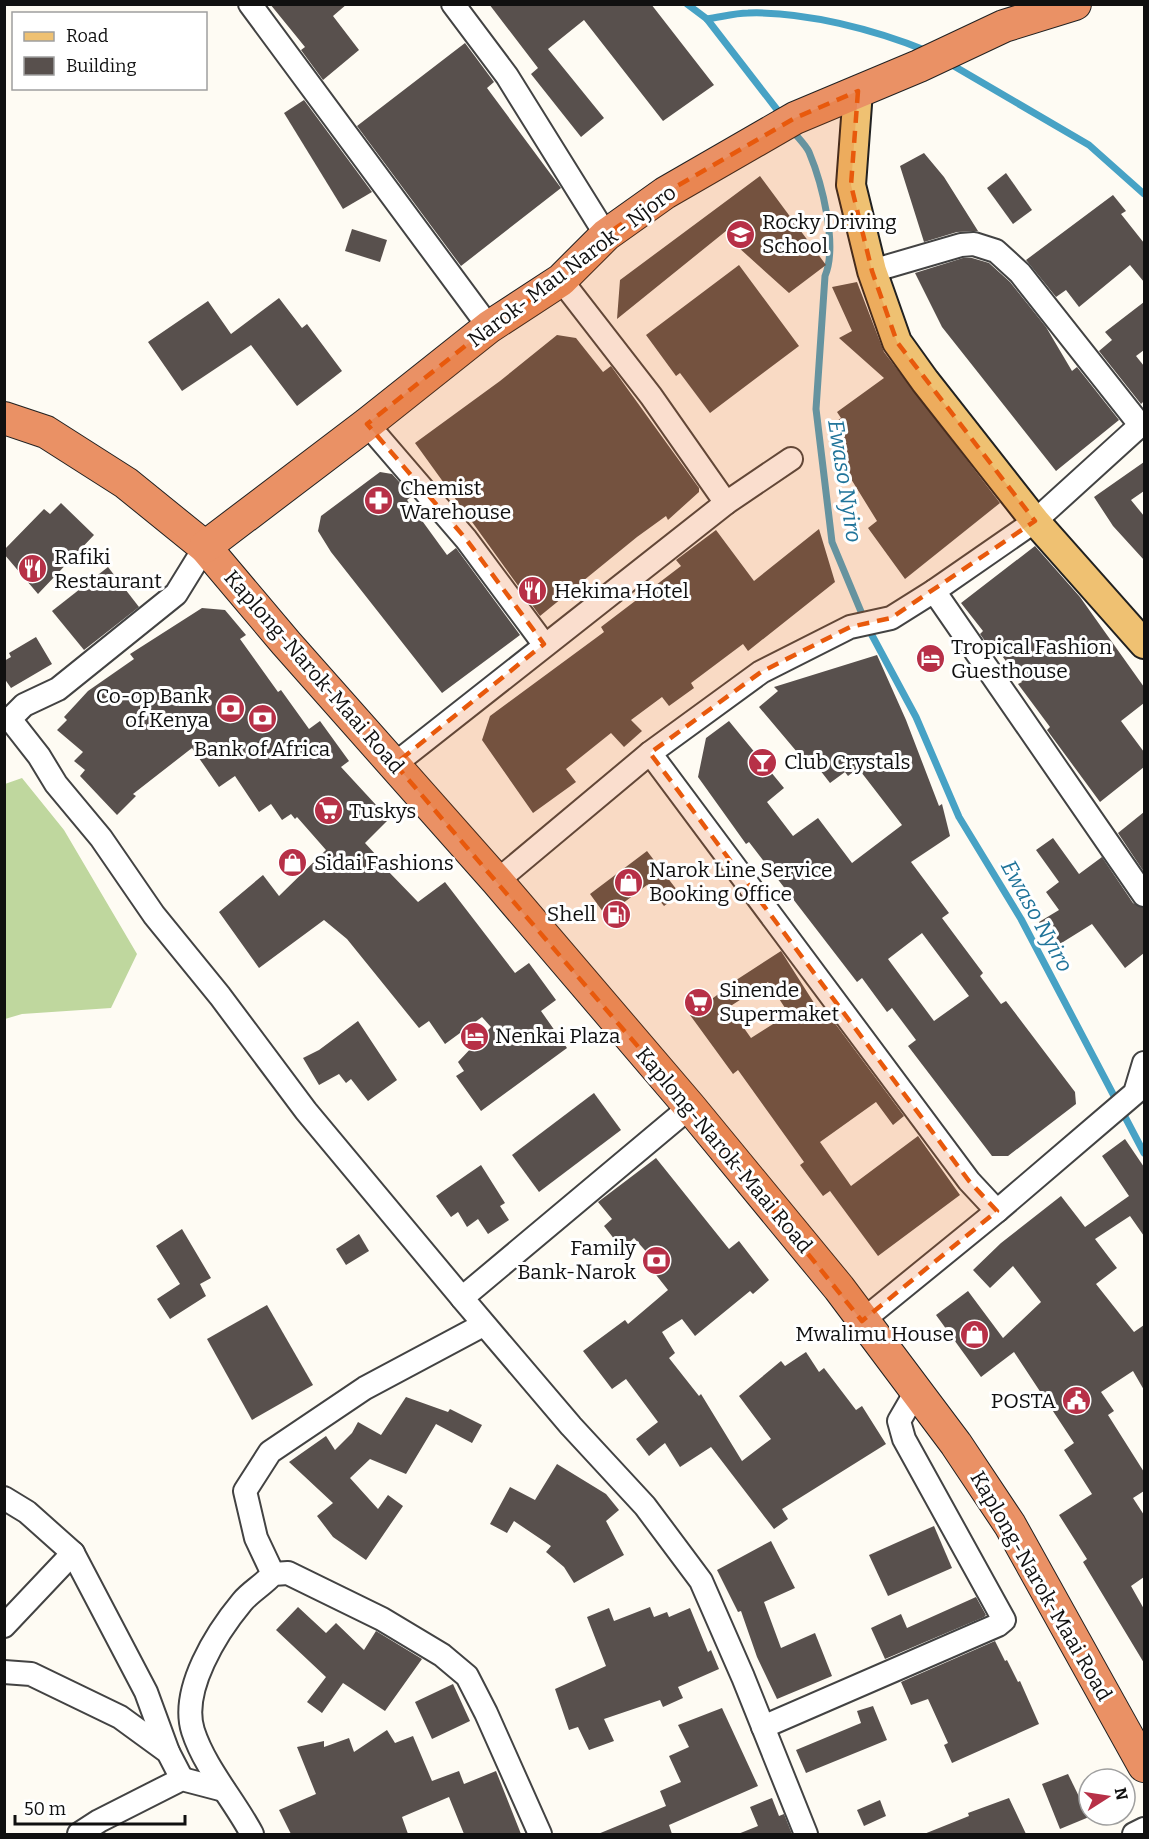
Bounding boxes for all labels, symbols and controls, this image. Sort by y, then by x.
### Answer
legend [12,12,207,90]
text: Road [66,25,109,47]
text: Building [66,55,137,77]
street label: Narok- Mau Narok - Njoro [463,179,681,353]
place label: Rocky Driving School [762,209,897,259]
school or university icon: Rocky Driving School [725,218,757,250]
water label: Ewaso Nyiro [822,418,868,544]
place label: Chemist Warehouse [400,475,511,525]
pharmacy icon: Chemist Warehouse [363,484,395,516]
place label: Rafiki Restaurant [54,544,162,594]
restaurant icon: Rafiki Restaurant [17,553,49,585]
street label: Kaplong-Narok-Maai Road [219,565,409,779]
restaurant icon: Hekima Hotel [517,575,549,607]
place label: Hekima Hotel [554,578,689,604]
place label: Tropical Fashion Guesthouse [951,634,1112,684]
hotel icon: Tropical Fashion Guesthouse [914,643,946,675]
place label: Co-op Bank of Kenya [96,683,210,733]
bank icon: Co-op Bank of Kenya [214,692,246,724]
bank icon: Bank of Africa [246,702,278,734]
place label: Bank of Africa [194,736,331,762]
bar icon: Club Crystals [747,746,779,778]
place label: Club Crystals [784,749,910,775]
supermarket icon: Tuskys [312,795,344,827]
place label: Tuskys [349,798,416,824]
shop icon: Sidai Fashions [277,847,309,879]
place label: Sidai Fashions [314,850,454,876]
water label: Ewaso Nyiro [995,855,1079,977]
place label: Narok Line Service Booking Office [649,857,833,907]
shop icon: Narok Line Service Booking Office [612,866,644,898]
fuel station icon: Shell [601,898,633,930]
place label: Shell [547,901,596,927]
place label: Sinende Supermaket [719,977,839,1027]
supermarket icon: Sinende Supermaket [682,986,714,1018]
hotel icon: Nenkai Plaza [458,1020,490,1052]
place label: Nenkai Plaza [495,1023,621,1049]
street label: Kaplong-Narok-Maai Road [630,1042,818,1258]
place label: Family Bank-Narok [517,1235,637,1285]
bank icon: Family Bank-Narok [641,1244,673,1276]
shop icon: Mwalimu House [959,1318,991,1350]
place label: Mwalimu House [795,1321,954,1347]
public building icon: POSTA [1061,1385,1093,1417]
place label: POSTA [991,1388,1056,1414]
street label: Kaplong-Narok-Maai Road [964,1466,1118,1706]
north arrow [1077,1767,1137,1827]
text: N [1111,1786,1132,1802]
scale bar [15,1788,184,1826]
text: 50 m [24,1798,66,1820]

